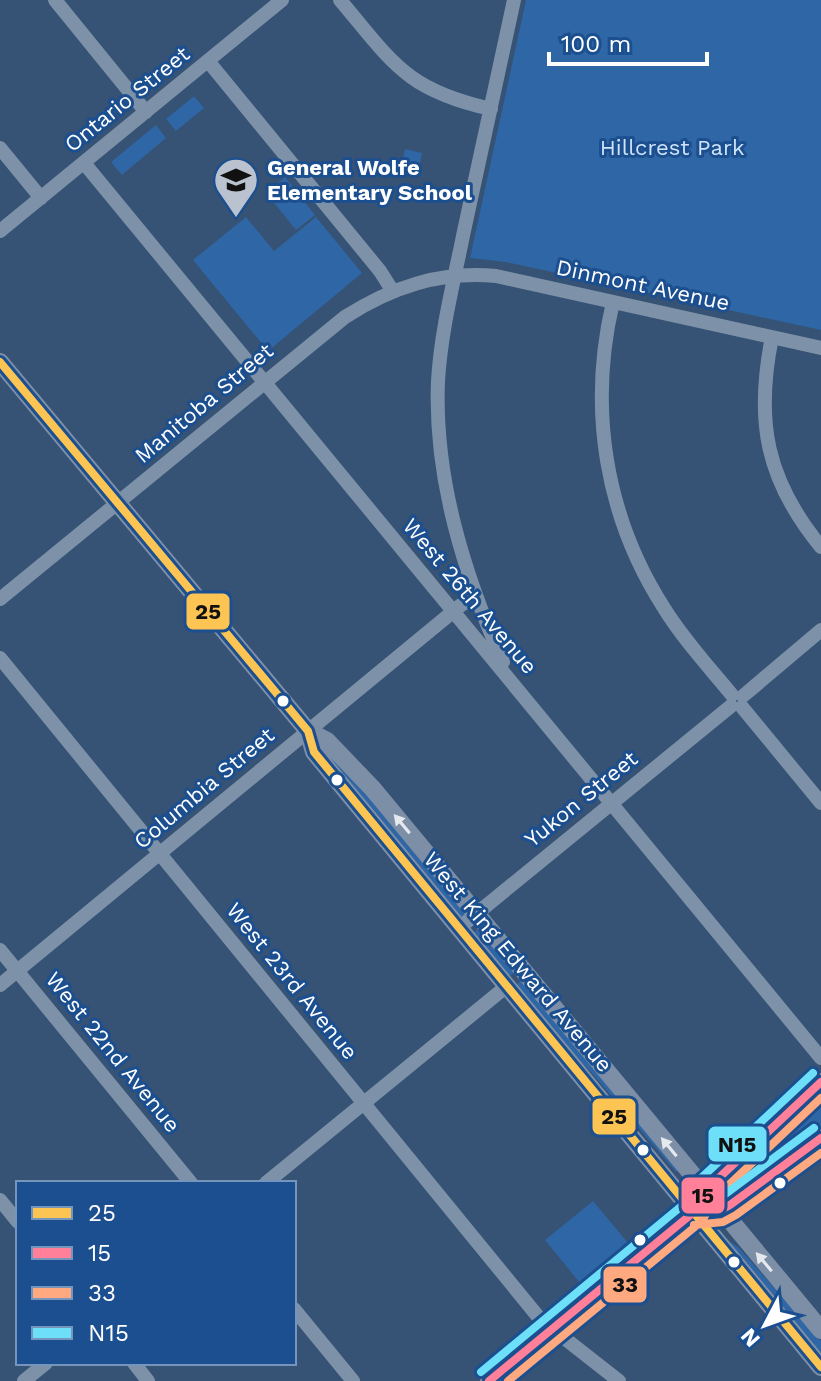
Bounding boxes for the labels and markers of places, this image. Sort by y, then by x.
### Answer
place label: General Wolfe Elementary School [267,155,473,205]
school or university icon: General Wolfe Elementary School [212,156,260,219]
unlabelled marker [275,693,291,709]
unlabelled marker [329,772,345,788]
unlabelled marker [635,1142,651,1158]
unlabelled marker [772,1175,788,1191]
unlabelled marker [632,1232,648,1248]
unlabelled marker [726,1254,742,1270]

